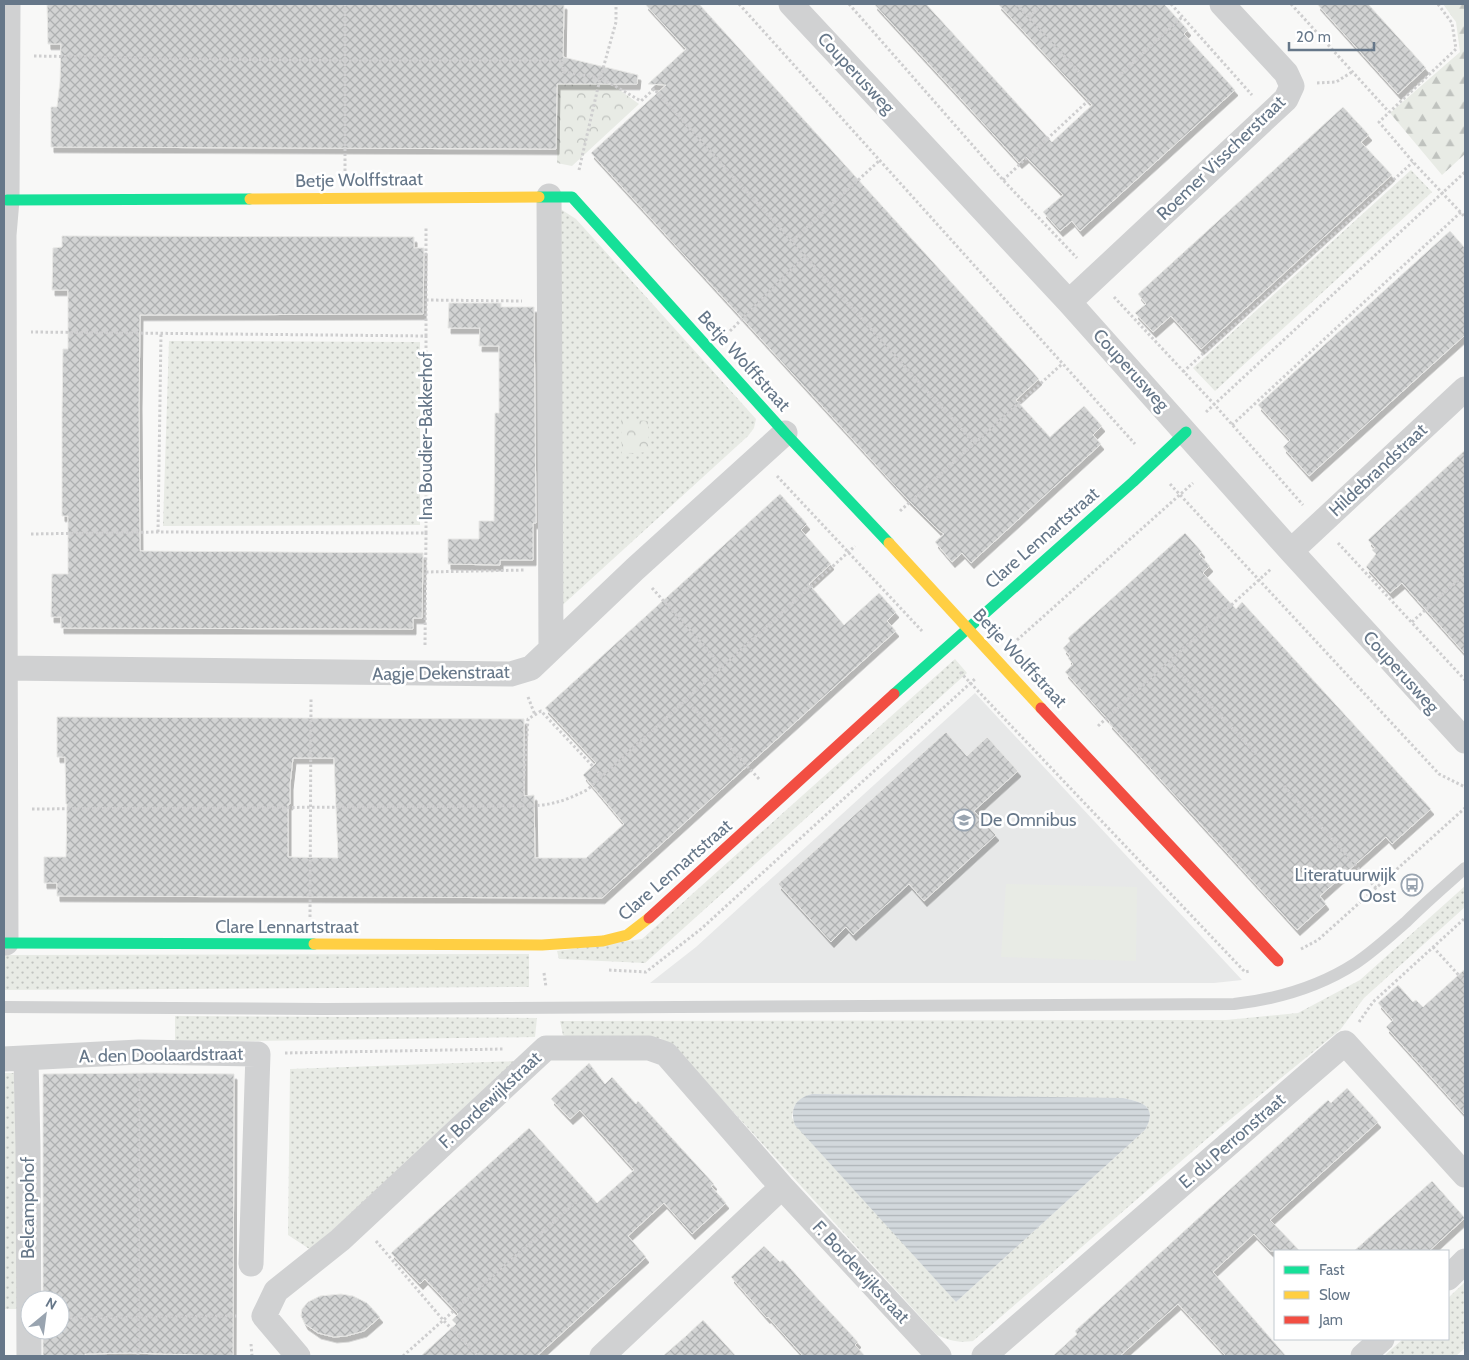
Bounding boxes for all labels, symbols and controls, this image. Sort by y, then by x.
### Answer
scale bar [1289,20,1374,52]
street label: Couperusweg [813,28,900,119]
text: 20 m [1296,28,1331,46]
street label: Roemer Visscherstraat [1152,91,1290,225]
street label: Betje Wolffstraat [295,168,423,192]
street label: Betje Wolffstraat [693,306,795,416]
street label: Couperusweg [1088,324,1174,416]
street label: Ina Boudier-Bakkerhof [415,352,437,520]
street label: Hildebrandstraat [1324,419,1432,521]
street label: Clare Lennartstraat [981,483,1103,593]
street label: Betje Wolffstraat [968,604,1072,712]
street label: Couperusweg [1358,626,1444,718]
street label: Aagje Dekenstraat [372,661,510,685]
school or university icon: De Omnibus [952,808,976,832]
place label: De Omnibus [980,809,1077,831]
street label: Clare Lennartstraat [614,815,736,925]
place label: Literatuurwijk Oost [1295,864,1397,907]
bus stop icon: Literatuurwijk Oost [1400,873,1424,897]
street label: Clare Lennartstraat [215,916,359,938]
street label: A. den Doolaardstraat [79,1043,243,1067]
street label: F. Bordewijkstraat [434,1047,546,1153]
street label: E. du Perronstraat [1174,1089,1290,1193]
street label: Belcampohof [17,1157,39,1259]
street label: F. Bordewijkstraat [808,1216,914,1328]
legend [1274,1250,1449,1340]
text: Fast [1319,1261,1344,1279]
text: Slow [1319,1286,1350,1304]
north arrow [20,1290,70,1340]
text: N [43,1293,60,1314]
text: Jam [1318,1311,1343,1329]

